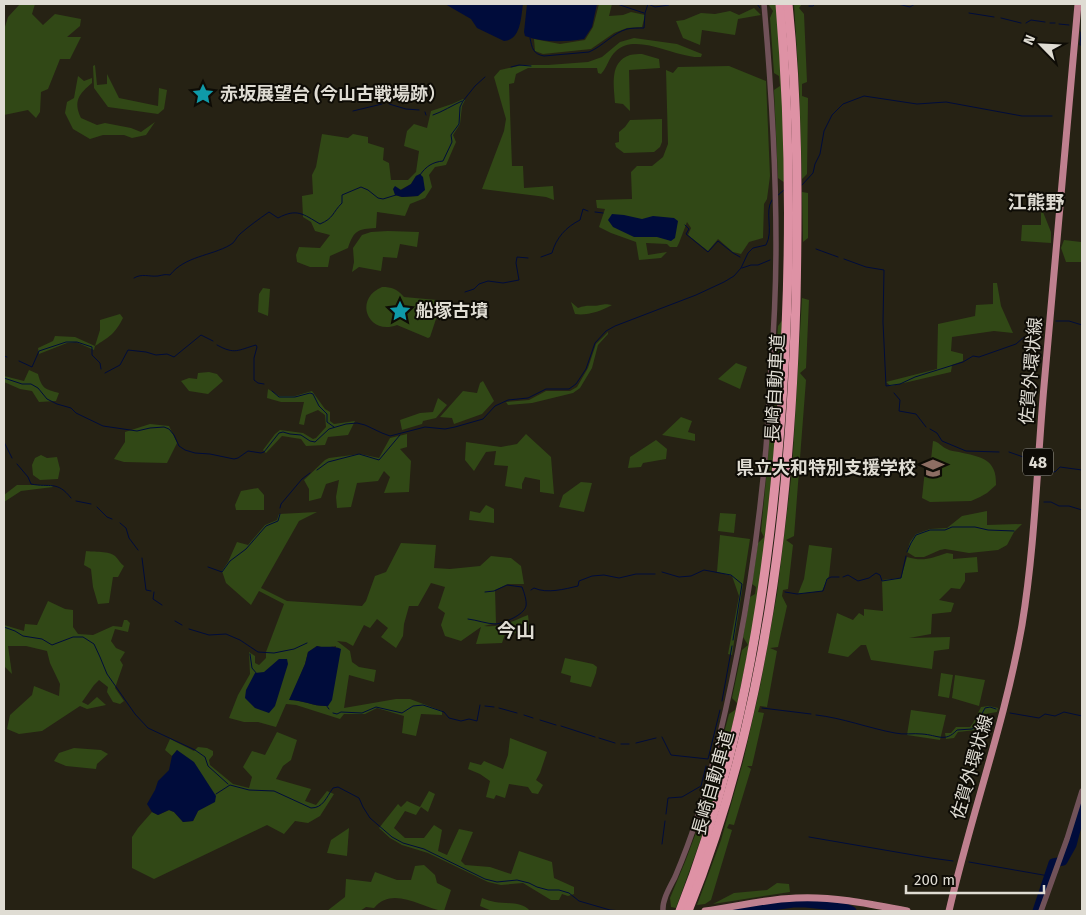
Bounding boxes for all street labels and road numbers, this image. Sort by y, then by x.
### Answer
street label: 佐賀外環状線 [1015,316,1047,426]
street label: 長崎自動車道 [761,333,789,443]
road number: 48 [1023,448,1053,476]
street label: 佐賀外環状線 [947,712,997,822]
street label: 長崎自動車道 [688,728,738,838]

